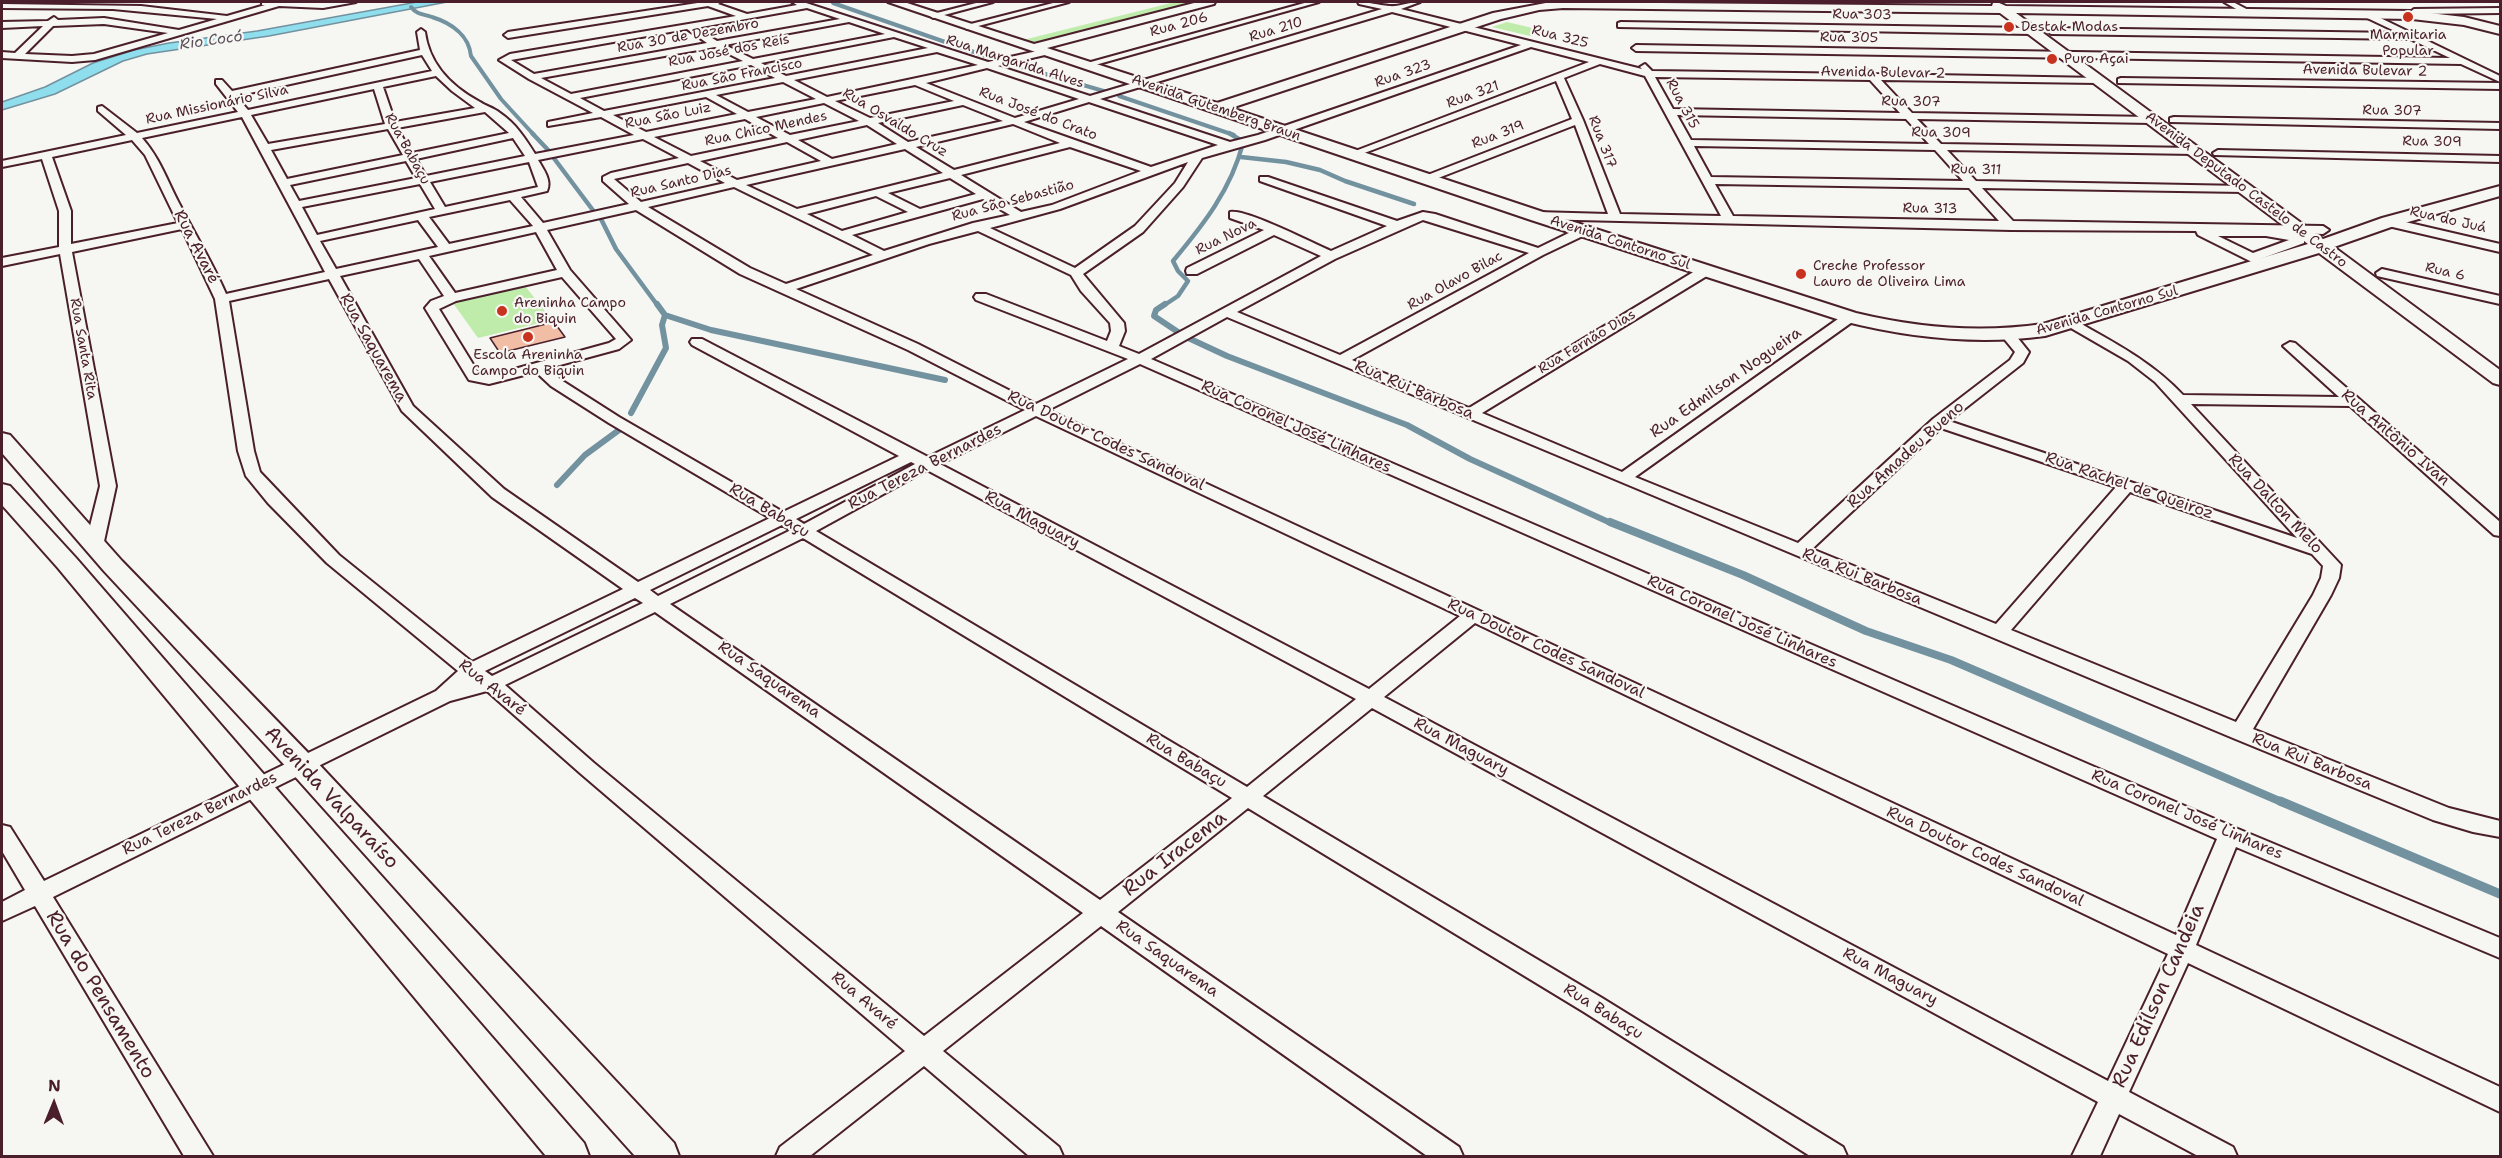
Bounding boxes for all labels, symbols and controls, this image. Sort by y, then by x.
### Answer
street label: Rua 303 [1832,6,1892,24]
street label: Rua 206 [1148,9,1210,41]
marker: Marmitaria Popular [2401,10,2415,24]
street label: Rua 210 [1247,14,1305,46]
street label: Rua 30 de Dezembro [616,15,760,57]
place label: Destak Modas [2021,19,2118,35]
marker: Destak Modas [2002,20,2016,34]
street label: Rua 325 [1530,22,1590,52]
place label: Marmitaria Popular [2370,27,2446,60]
water label: Rio Cocó [178,28,244,54]
street label: Rua 305 [1820,29,1878,47]
street label: Rua José dos Reís [667,31,791,71]
street label: Rua Margarida Alves [944,32,1086,92]
place label: Puro Açai [2064,51,2129,67]
marker: Puro Açai [2045,52,2059,66]
street label: Rua São Francisco [680,55,804,95]
street label: Rua 323 [1373,57,1433,91]
street label: Avenida Bulevar 2 [2303,62,2427,80]
street label: Avenida Bulevar 2 [1821,64,1945,82]
street label: Avenida Gutemberg Braun [1129,71,1303,145]
street label: Rua 315 [1662,76,1702,132]
street label: Rua 321 [1444,78,1502,112]
street label: Rua Missionário Silva [144,82,290,128]
street label: Rua José do Crato [977,84,1099,144]
street label: Rua Osvaldo Cruz [839,85,951,161]
street label: Rua 307 [1881,93,1941,111]
street label: Rua São Luiz [623,99,713,133]
street label: Rua 307 [2362,102,2422,120]
street label: Rua Chico Mendes [703,108,829,150]
street label: Avenida Deputado Castelo de Castro [2142,108,2350,272]
street label: Rua Babaçu [380,110,434,188]
street label: Rua 317 [1584,113,1620,171]
street label: Rua 319 [1469,117,1527,153]
street label: Rua 309 [1911,124,1971,142]
street label: Rua 309 [2402,133,2462,151]
street label: Rua 311 [1950,161,2002,179]
street label: Rua Santo Dias [629,162,733,202]
street label: Rua São Sebastião [950,177,1076,225]
street label: Rua 313 [1902,200,1958,218]
street label: Rua do Juá [2408,203,2488,237]
street label: Rua Avaré [169,207,223,287]
street label: Avenida Contorno Sul [1548,212,1692,274]
street label: Rua Nova [1193,215,1259,259]
street label: Rua Olavo Bilac [1405,248,1505,314]
place label: Creche Professor Lauro de Oliveira Lima [1813,258,1966,290]
street label: Rua 6 [2423,259,2467,285]
marker: Creche Professor Lauro de Oliveira Lima [1794,267,1808,281]
street label: Avenida Contorno Sul [2034,283,2180,339]
street label: Rua Saquarema [335,290,411,406]
place label: Areninha Campo do Biquin [514,295,626,328]
street label: Rua Santa Rita [66,297,100,401]
marker: Areninha Campo do Biquin [495,304,509,318]
street label: Rua Fernão Dias [1535,306,1639,378]
street label: Rua Edmilson Nogueira [1647,323,1805,443]
marker: Escola Areninha Campo do Biquin [521,330,535,344]
place label: Escola Areninha Campo do Biquin [472,347,584,380]
street label: Rua Rui Barbosa [1352,356,1476,424]
street label: Rua Coronel José Linhares [1198,376,1394,478]
street label: Rua Antônio Ivan [2337,386,2453,490]
street label: Rua Doutor Codes Sandoval [1004,387,1208,495]
street label: Rua Amadeu Bueno [1844,397,1968,513]
street label: Rua Tereza Bernardes [845,420,1005,514]
street label: Rua Rachel de Queiroz [2042,448,2216,524]
street label: Rua Dalton Melo [2224,450,2326,558]
street label: Rua Babaçu [725,480,813,542]
street label: Rua Maguary [981,487,1083,553]
street label: Rua Rui Barbosa [1799,544,1925,610]
street label: Rua Coronel José Linhares [1644,571,1840,673]
street label: Rua Doutor Codes Sandoval [1444,595,1648,703]
street label: Rua Saquarema [714,637,824,723]
street label: Rua Avaré [454,656,530,720]
street label: Rua Maguary [1410,714,1512,780]
street label: Avenida Valparaíso [259,722,403,874]
street label: Rua Rui Barbosa [2249,729,2375,795]
street label: Rua Babaçu [1142,730,1230,792]
street label: Rua Coronel José Linhares [2088,766,2286,864]
street label: Rua Tereza Bernardes [119,768,281,860]
street label: Rua Doutor Codes Sandoval [1883,803,2087,911]
street label: Rua Iracema [1118,806,1232,902]
street label: Rua Edílson Candeia [2108,900,2210,1092]
street label: Rua do Pensamento [40,907,160,1083]
street label: Rua Saquarema [1112,916,1222,1002]
street label: Rua Maguary [1839,944,1941,1010]
street label: Rua Avaré [827,968,901,1034]
street label: Rua Babaçu [1560,980,1646,1044]
north arrow [24,1074,84,1134]
text: N [48,1075,61,1096]

